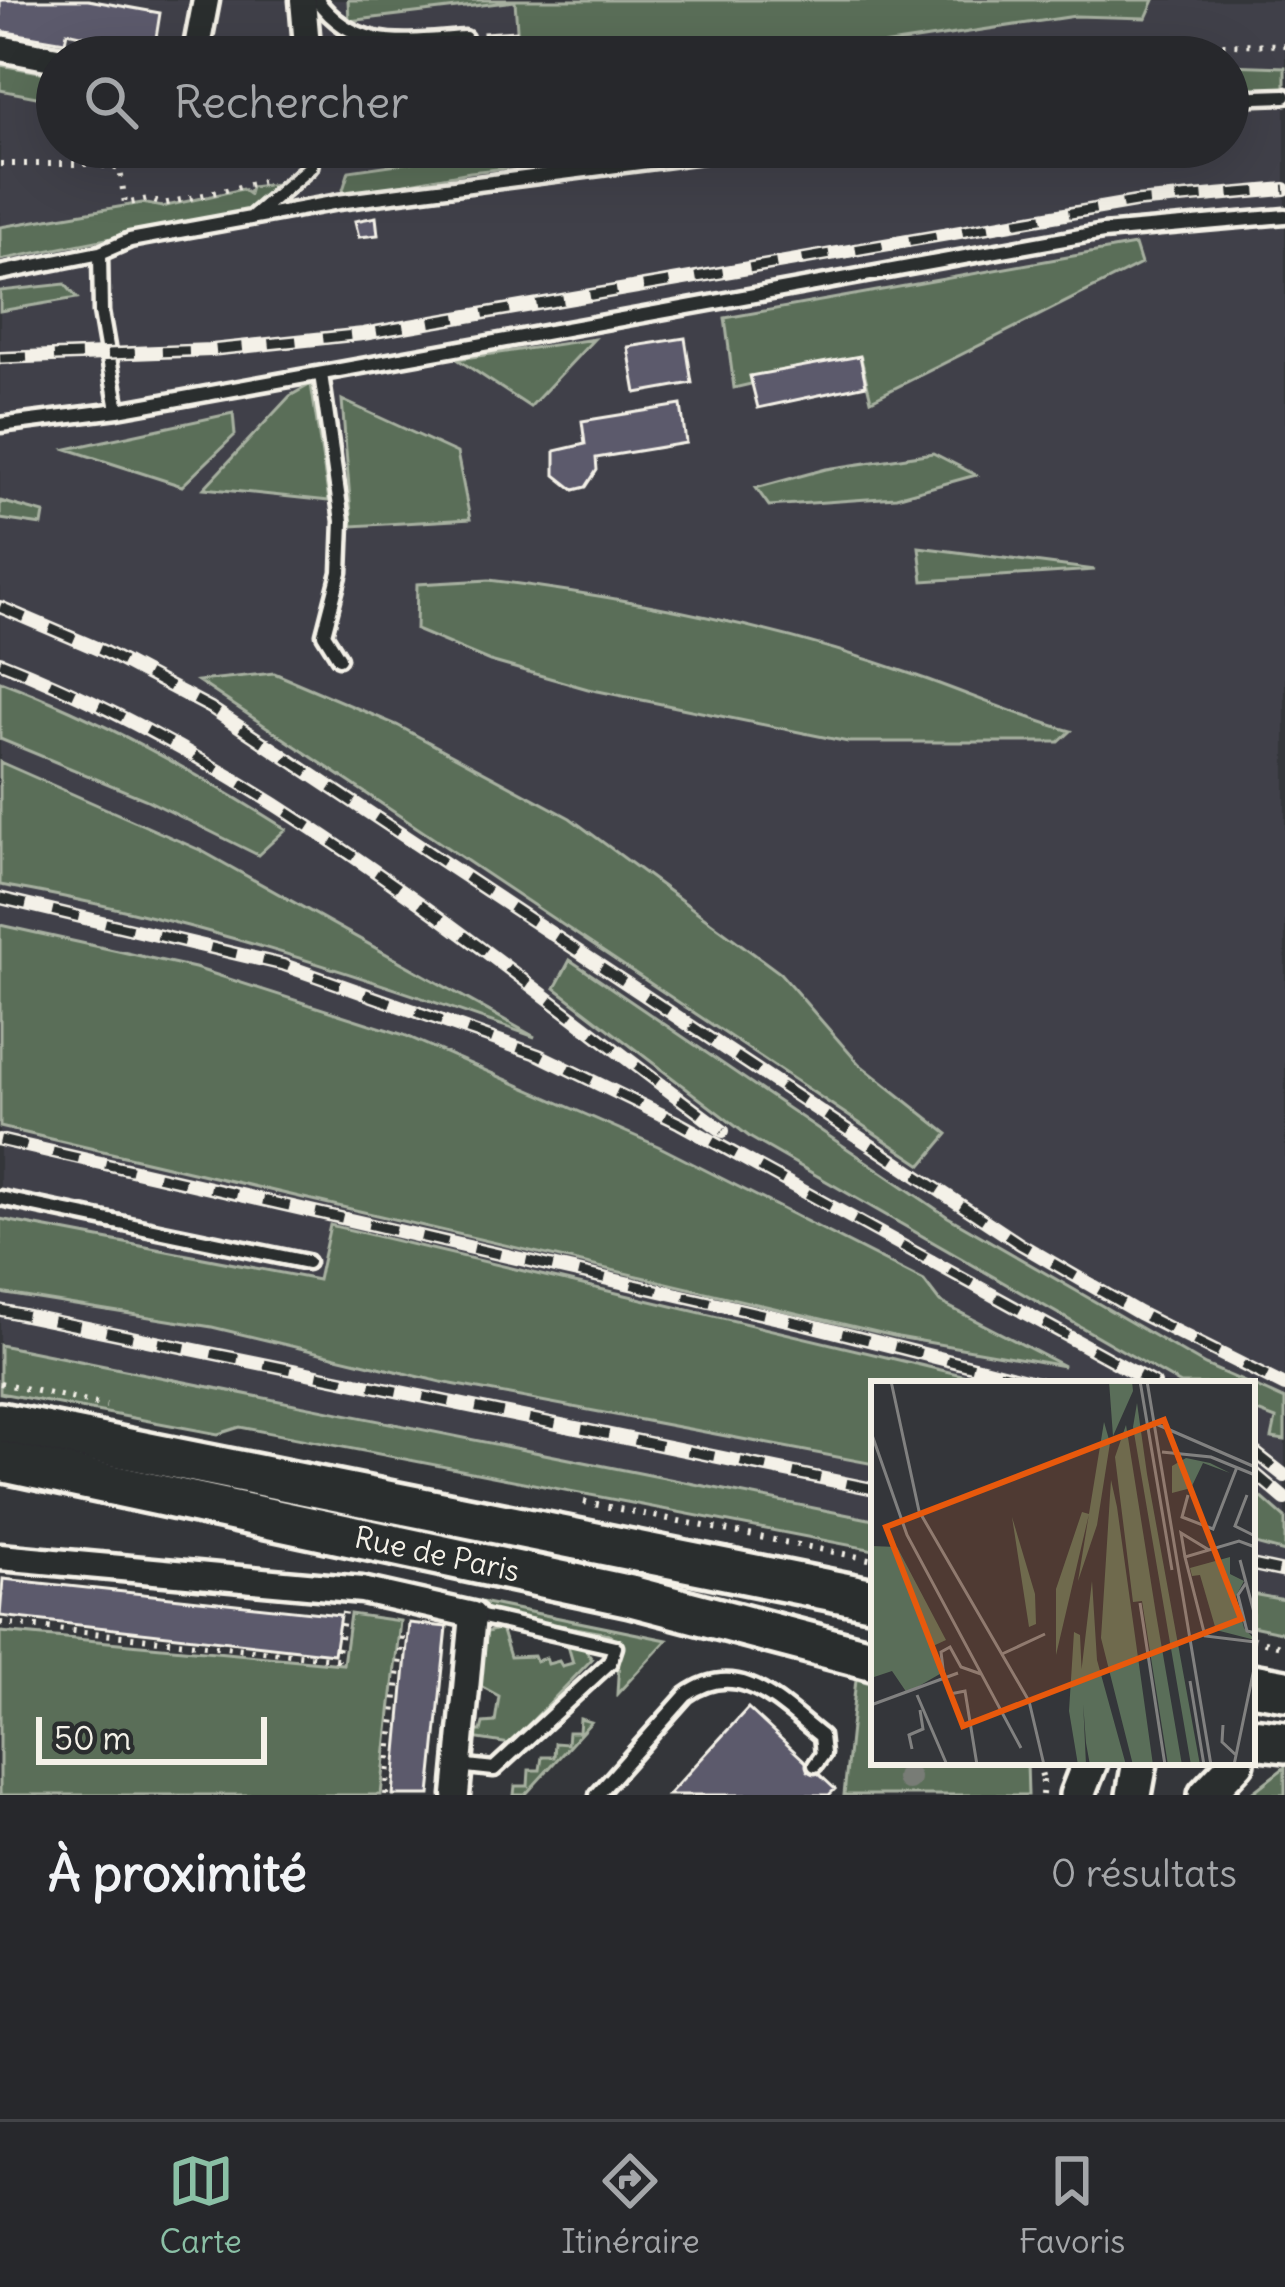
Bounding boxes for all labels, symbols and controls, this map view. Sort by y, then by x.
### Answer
search box [36,36,1249,168]
icon: search [78,69,144,135]
text: Rechercher [174,74,409,130]
inset map [871,1381,1255,1765]
street label: Rue de Paris [351,1517,523,1590]
scale bar [36,1711,267,1764]
text: 50 m [54,1717,131,1759]
text: À proximité [48,1841,307,1905]
text: 0 résultats [1051,1849,1237,1898]
tab: Carte [160,2148,242,2262]
tab: Itinéraire [561,2148,700,2262]
tab: Favoris [1019,2148,1125,2262]

